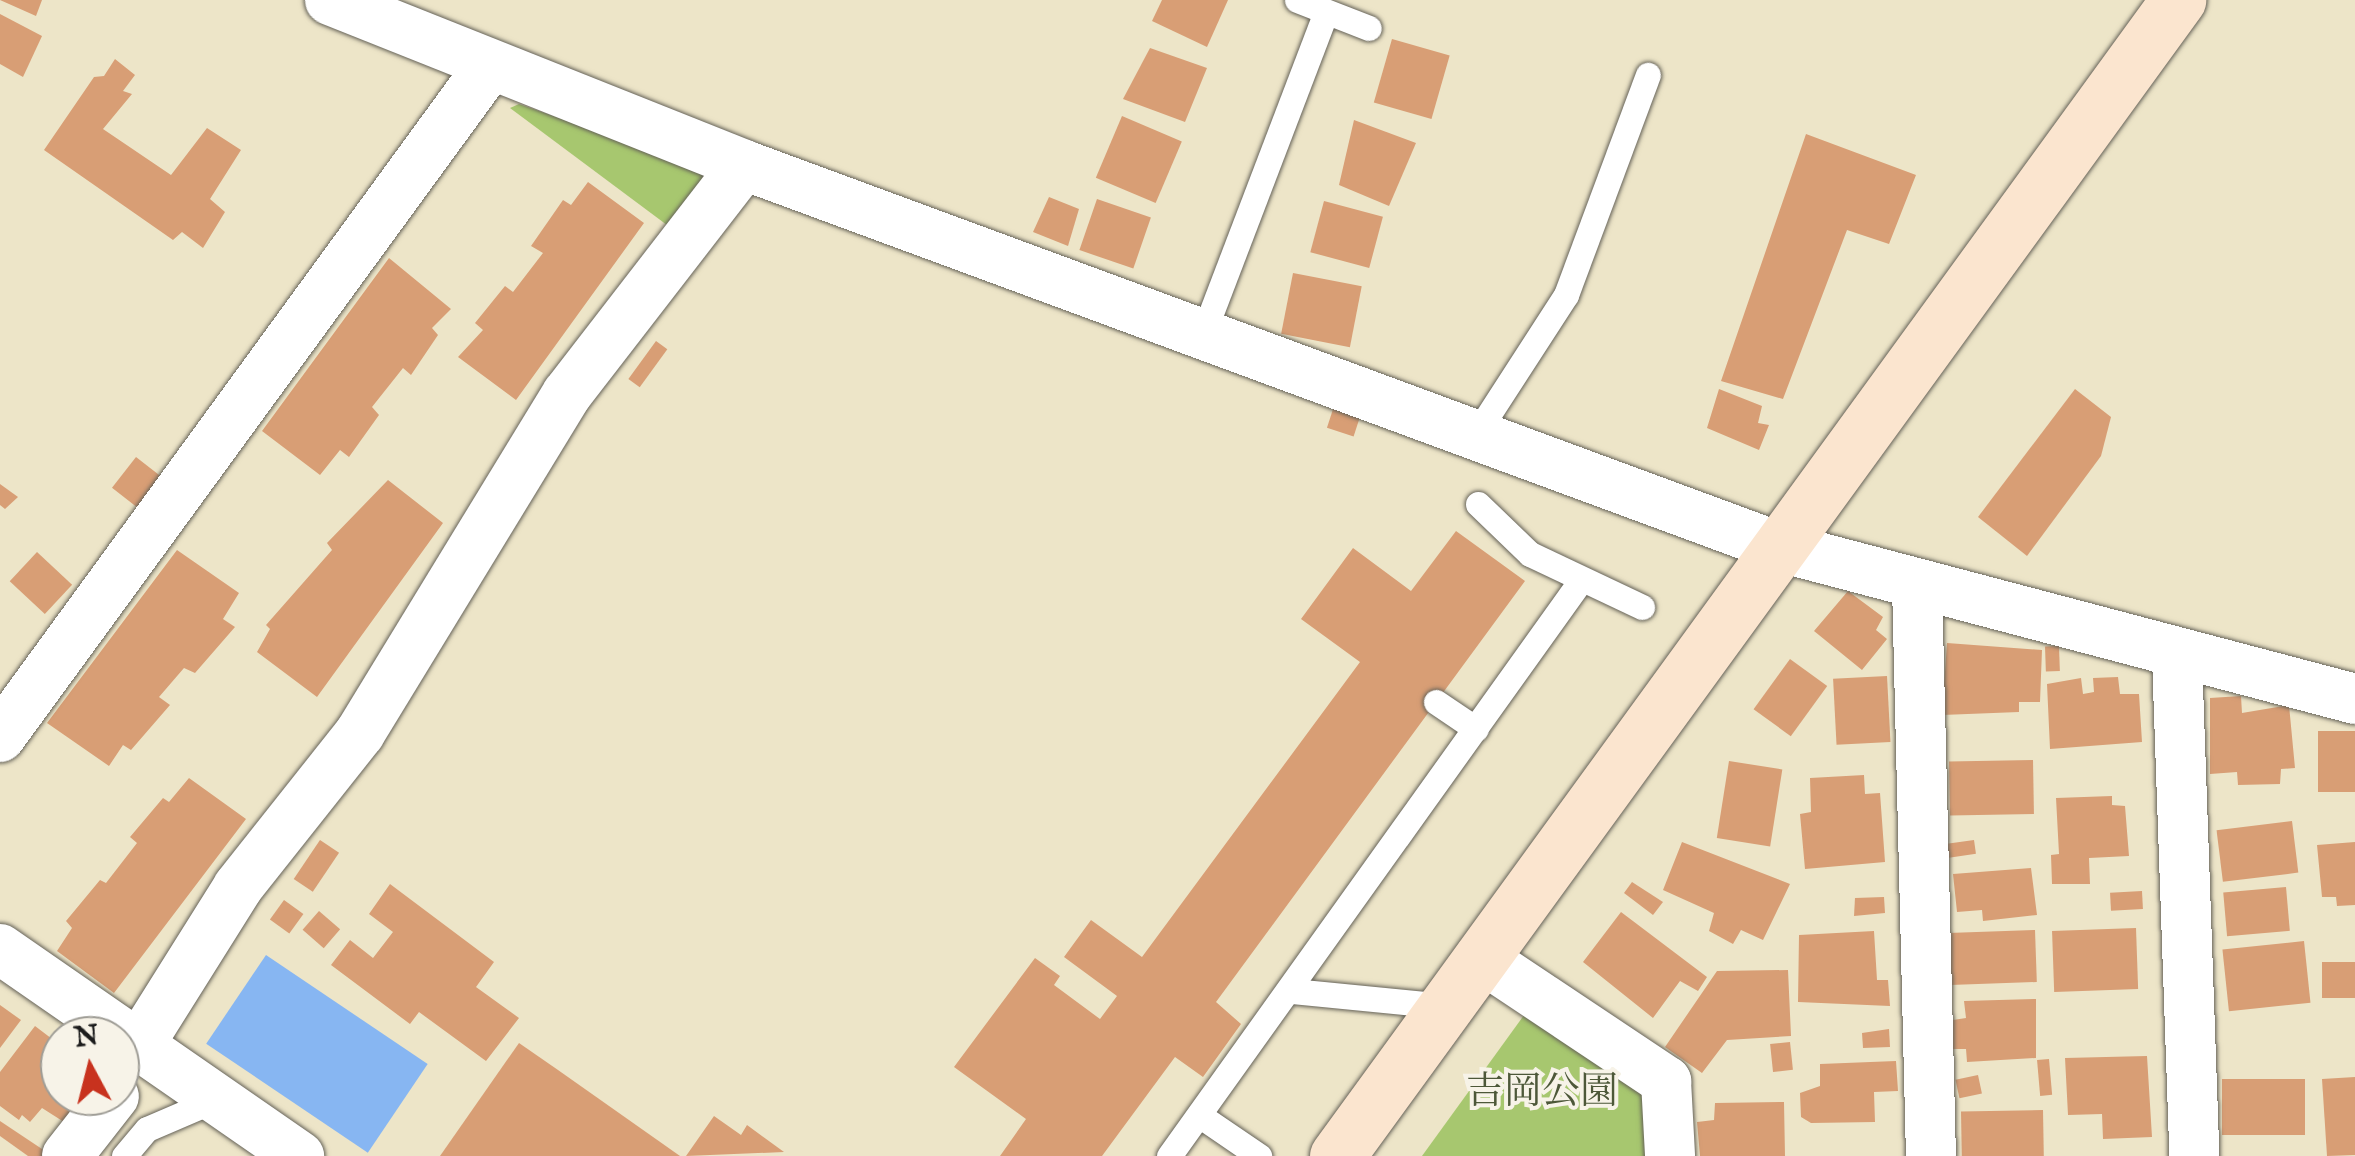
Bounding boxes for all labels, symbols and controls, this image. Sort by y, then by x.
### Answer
north arrow [40,1016,140,1116]
text: N [72,1019,101,1057]
park label: 吉岡公園 [1466,1071,1618,1117]

